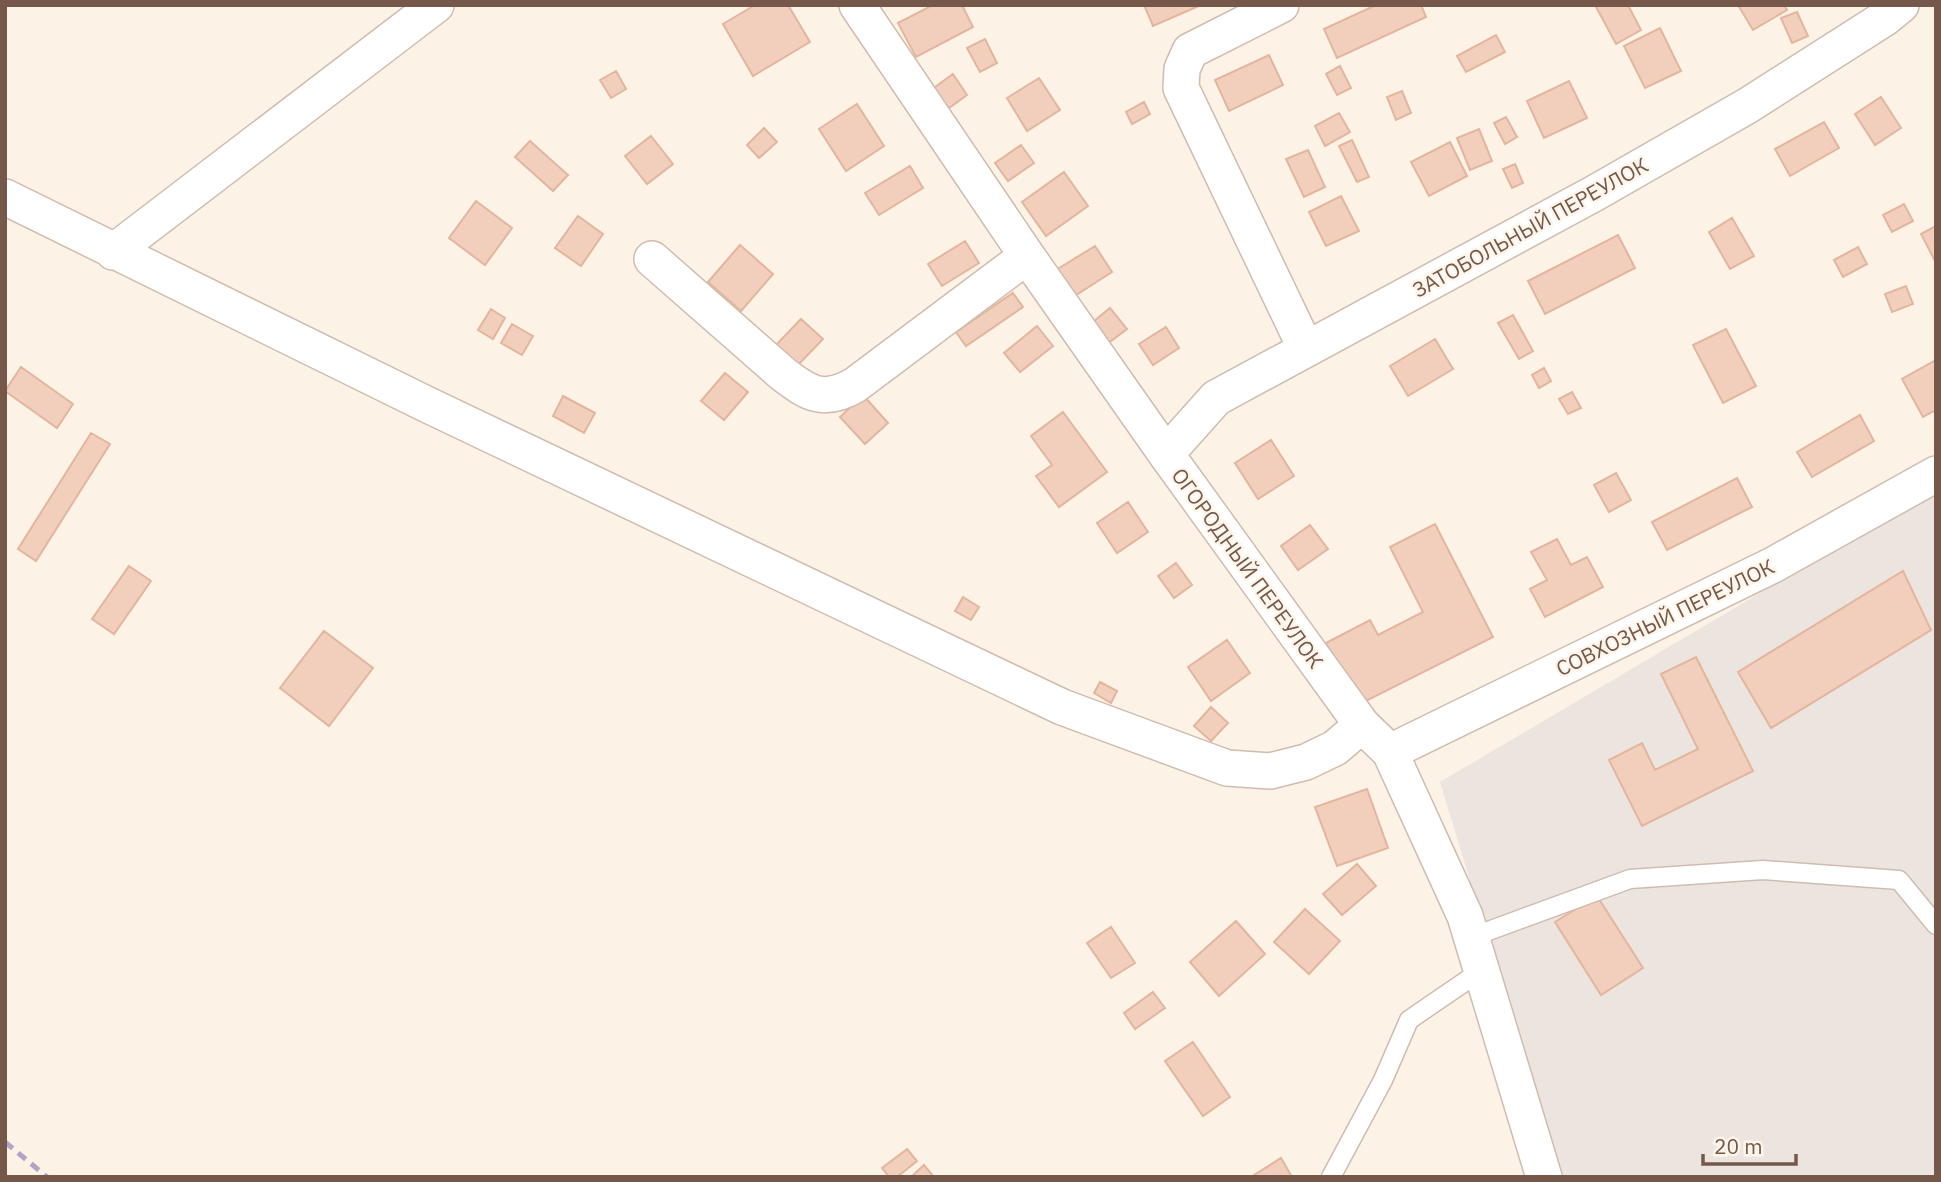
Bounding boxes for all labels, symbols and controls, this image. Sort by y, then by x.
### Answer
street label: ЗАТОБОЛЬНЫЙ ПЕРЕУЛОК [1407,150,1653,304]
street label: ОГОРОДНЫЙ ПЕРЕУЛОК [1166,462,1330,674]
street label: СОВХОЗНЫЙ ПЕРЕУЛОК [1551,552,1779,682]
scale bar [1703,1122,1796,1166]
text: 20 m [1714,1132,1763,1160]

